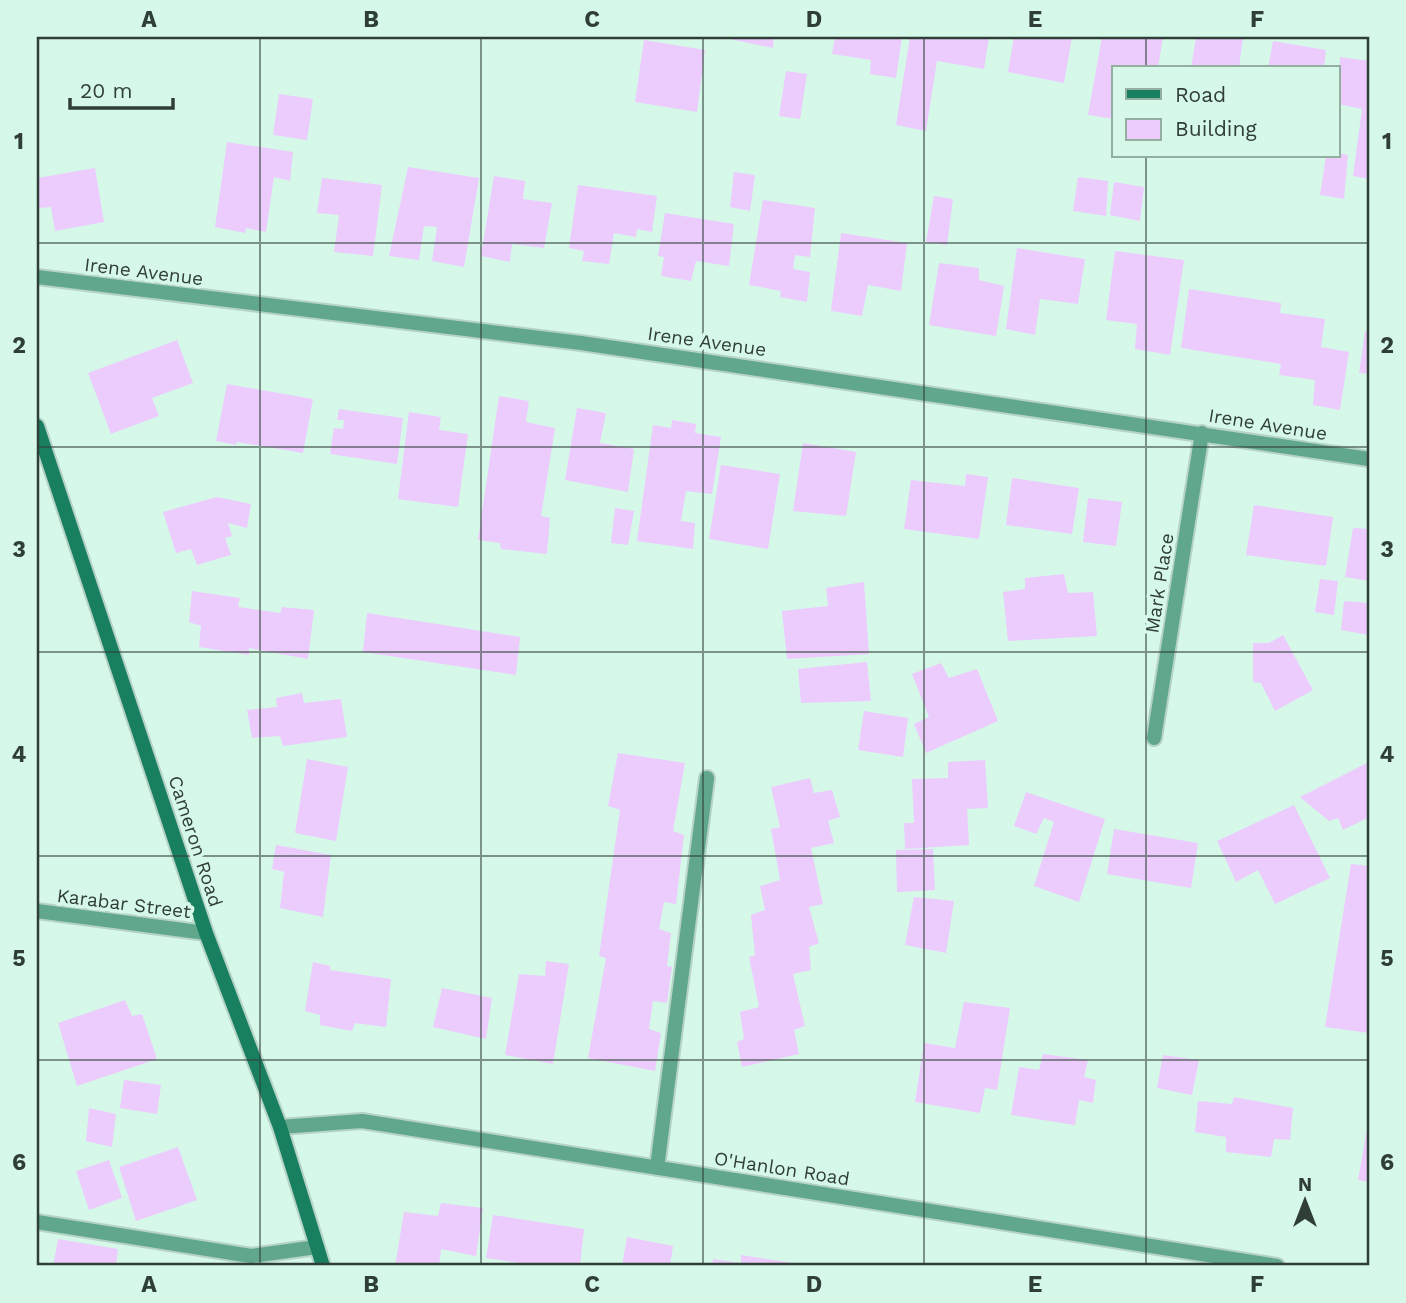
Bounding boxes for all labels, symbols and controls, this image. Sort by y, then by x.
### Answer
text: A [141,6,157,33]
text: B [363,6,379,33]
text: C [584,6,600,33]
text: D [806,6,822,33]
text: E [1028,6,1042,33]
text: F [1250,6,1264,33]
scale bar [70,66,173,110]
legend [1112,66,1340,158]
text: 20 m [80,78,132,103]
text: Road [1175,82,1226,107]
text: Building [1175,116,1257,141]
text: 1 [14,128,24,155]
text: 1 [1382,128,1392,155]
street label: Irene Avenue [83,253,205,290]
street label: Irene Avenue [646,322,768,361]
text: 2 [12,332,26,359]
text: 2 [1380,332,1394,359]
street label: Irene Avenue [1207,404,1329,445]
street label: Mark Place [1140,531,1179,635]
text: 3 [12,536,26,563]
text: 3 [1380,536,1394,563]
text: 4 [12,741,27,768]
text: 4 [1380,741,1395,768]
street label: Cameron Road [164,773,228,910]
street label: Karabar Street [56,884,192,923]
text: 5 [12,945,26,972]
text: 5 [1380,945,1394,972]
street label: O'Hanlon Road [713,1146,851,1191]
text: 6 [12,1149,26,1176]
text: 6 [1380,1149,1394,1176]
north arrow [1270,1166,1340,1236]
text: N [1298,1173,1312,1196]
text: A [141,1271,157,1298]
text: B [363,1271,379,1298]
text: C [584,1271,600,1298]
text: D [806,1271,822,1298]
text: E [1028,1271,1042,1298]
text: F [1250,1271,1264,1298]

